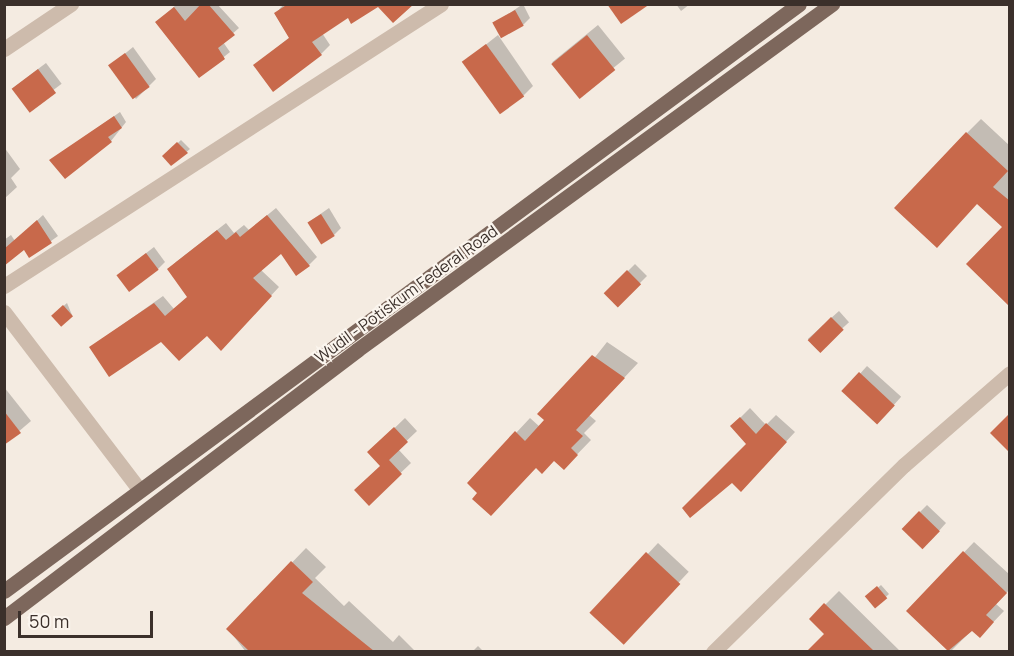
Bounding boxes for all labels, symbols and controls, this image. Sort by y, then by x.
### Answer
street label: Wudil - Potiskum Federal Road [311,221,501,367]
scale bar [21,599,156,637]
text: 50 m [29,609,69,633]

